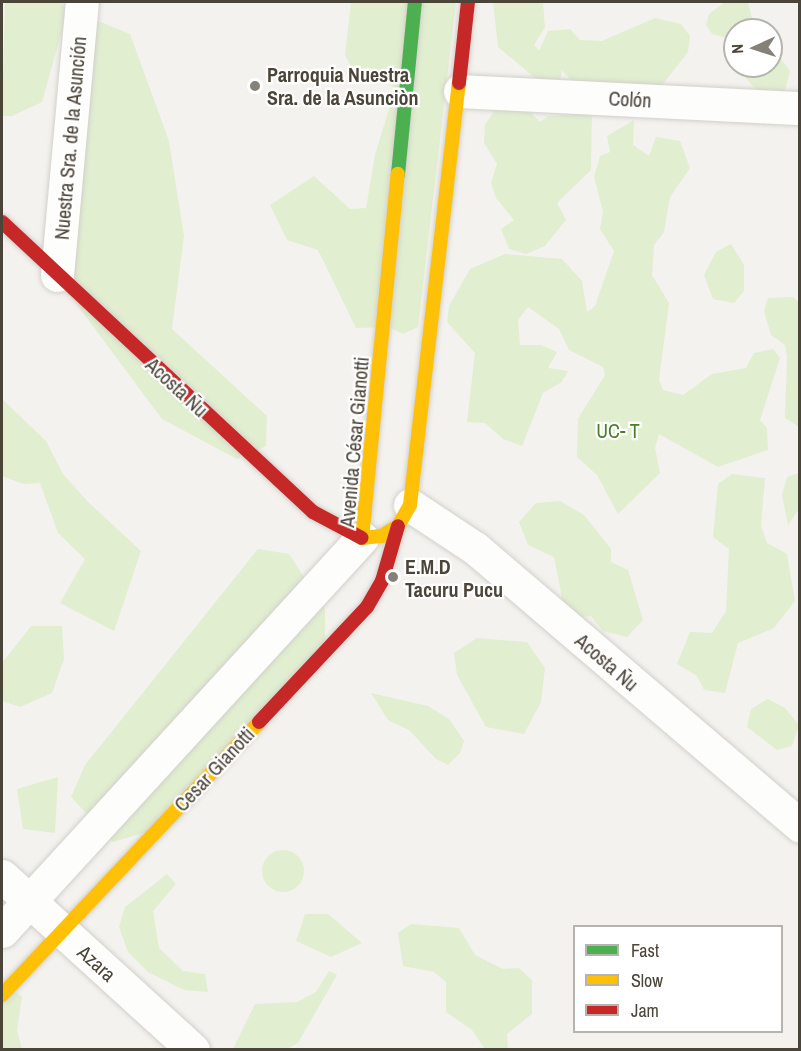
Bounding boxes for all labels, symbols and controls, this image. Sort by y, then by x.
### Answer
north arrow [723,18,783,78]
street label: Nuestra Sra. de la Asunción [49,35,91,241]
text: N [726,44,748,54]
place label: Parroquia Nuestra Sra. de la Asunciòn [267,62,419,109]
marker: Parroquia Nuestra Sra. de la Asunciòn [248,79,262,93]
street label: Colón [608,86,652,112]
street label: Acosta Ñu [141,352,213,422]
street label: Avenida César Gianotti [335,356,373,528]
park label: UC- T [596,418,640,442]
place label: E.M.D Tacuru Pucu [405,554,503,601]
marker: E.M.D Tacuru Pucu [386,570,400,584]
street label: Acosta Ñu [571,628,643,696]
street label: Cesar Gianotti [169,722,259,816]
legend [573,925,783,1033]
text: Fast [631,938,659,963]
street label: Azara [73,940,121,986]
text: Slow [631,968,663,993]
text: Jam [631,998,659,1023]

